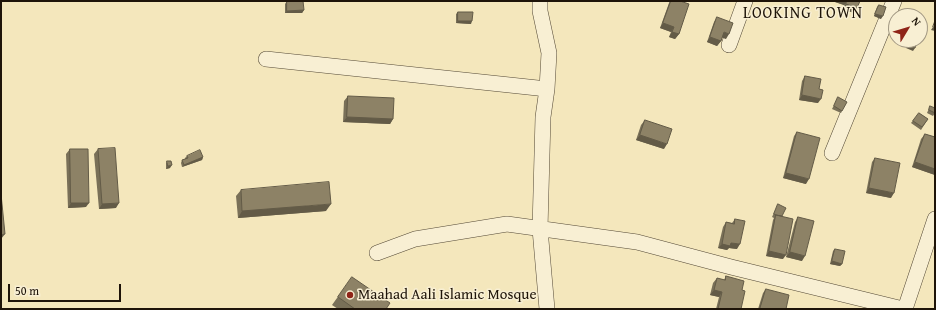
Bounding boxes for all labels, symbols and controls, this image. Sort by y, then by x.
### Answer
district label: LOOKING TOWN [743,4,863,24]
north arrow [888,8,928,48]
text: N [908,13,925,29]
scale bar [10,276,123,302]
text: 50 m [15,282,39,299]
place label: Maahad Aali Islamic Mosque [358,286,536,304]
marker: Maahad Aali Islamic Mosque [345,290,355,300]

